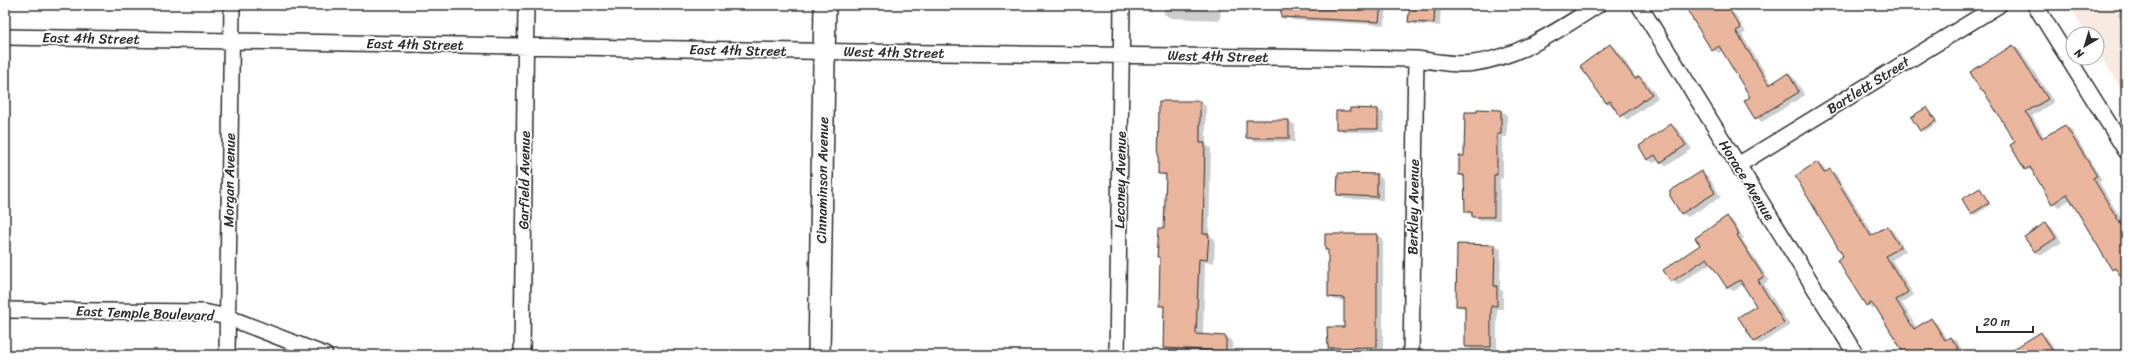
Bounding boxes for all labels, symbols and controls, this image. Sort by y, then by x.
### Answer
street label: East 4th Street [42,25,140,52]
north arrow [2065,26,2105,66]
street label: East 4th Street [366,31,464,58]
street label: East 4th Street [689,37,787,64]
street label: West 4th Street [843,39,945,66]
street label: West 4th Street [1167,43,1269,70]
text: N [2070,43,2089,64]
street label: Bartlett Street [1822,49,1916,121]
street label: Cinnaminson Avenue [809,116,836,244]
street label: Garfield Avenue [511,130,538,230]
street label: Leconey Avenue [1107,131,1134,229]
street label: Morgan Avenue [216,133,243,227]
street label: Horace Avenue [1712,135,1782,226]
street label: Berkley Avenue [1400,159,1427,255]
street label: East Temple Boulevard [76,299,216,328]
scale bar [1977,308,2033,334]
text: 20 m [1983,311,2010,333]

